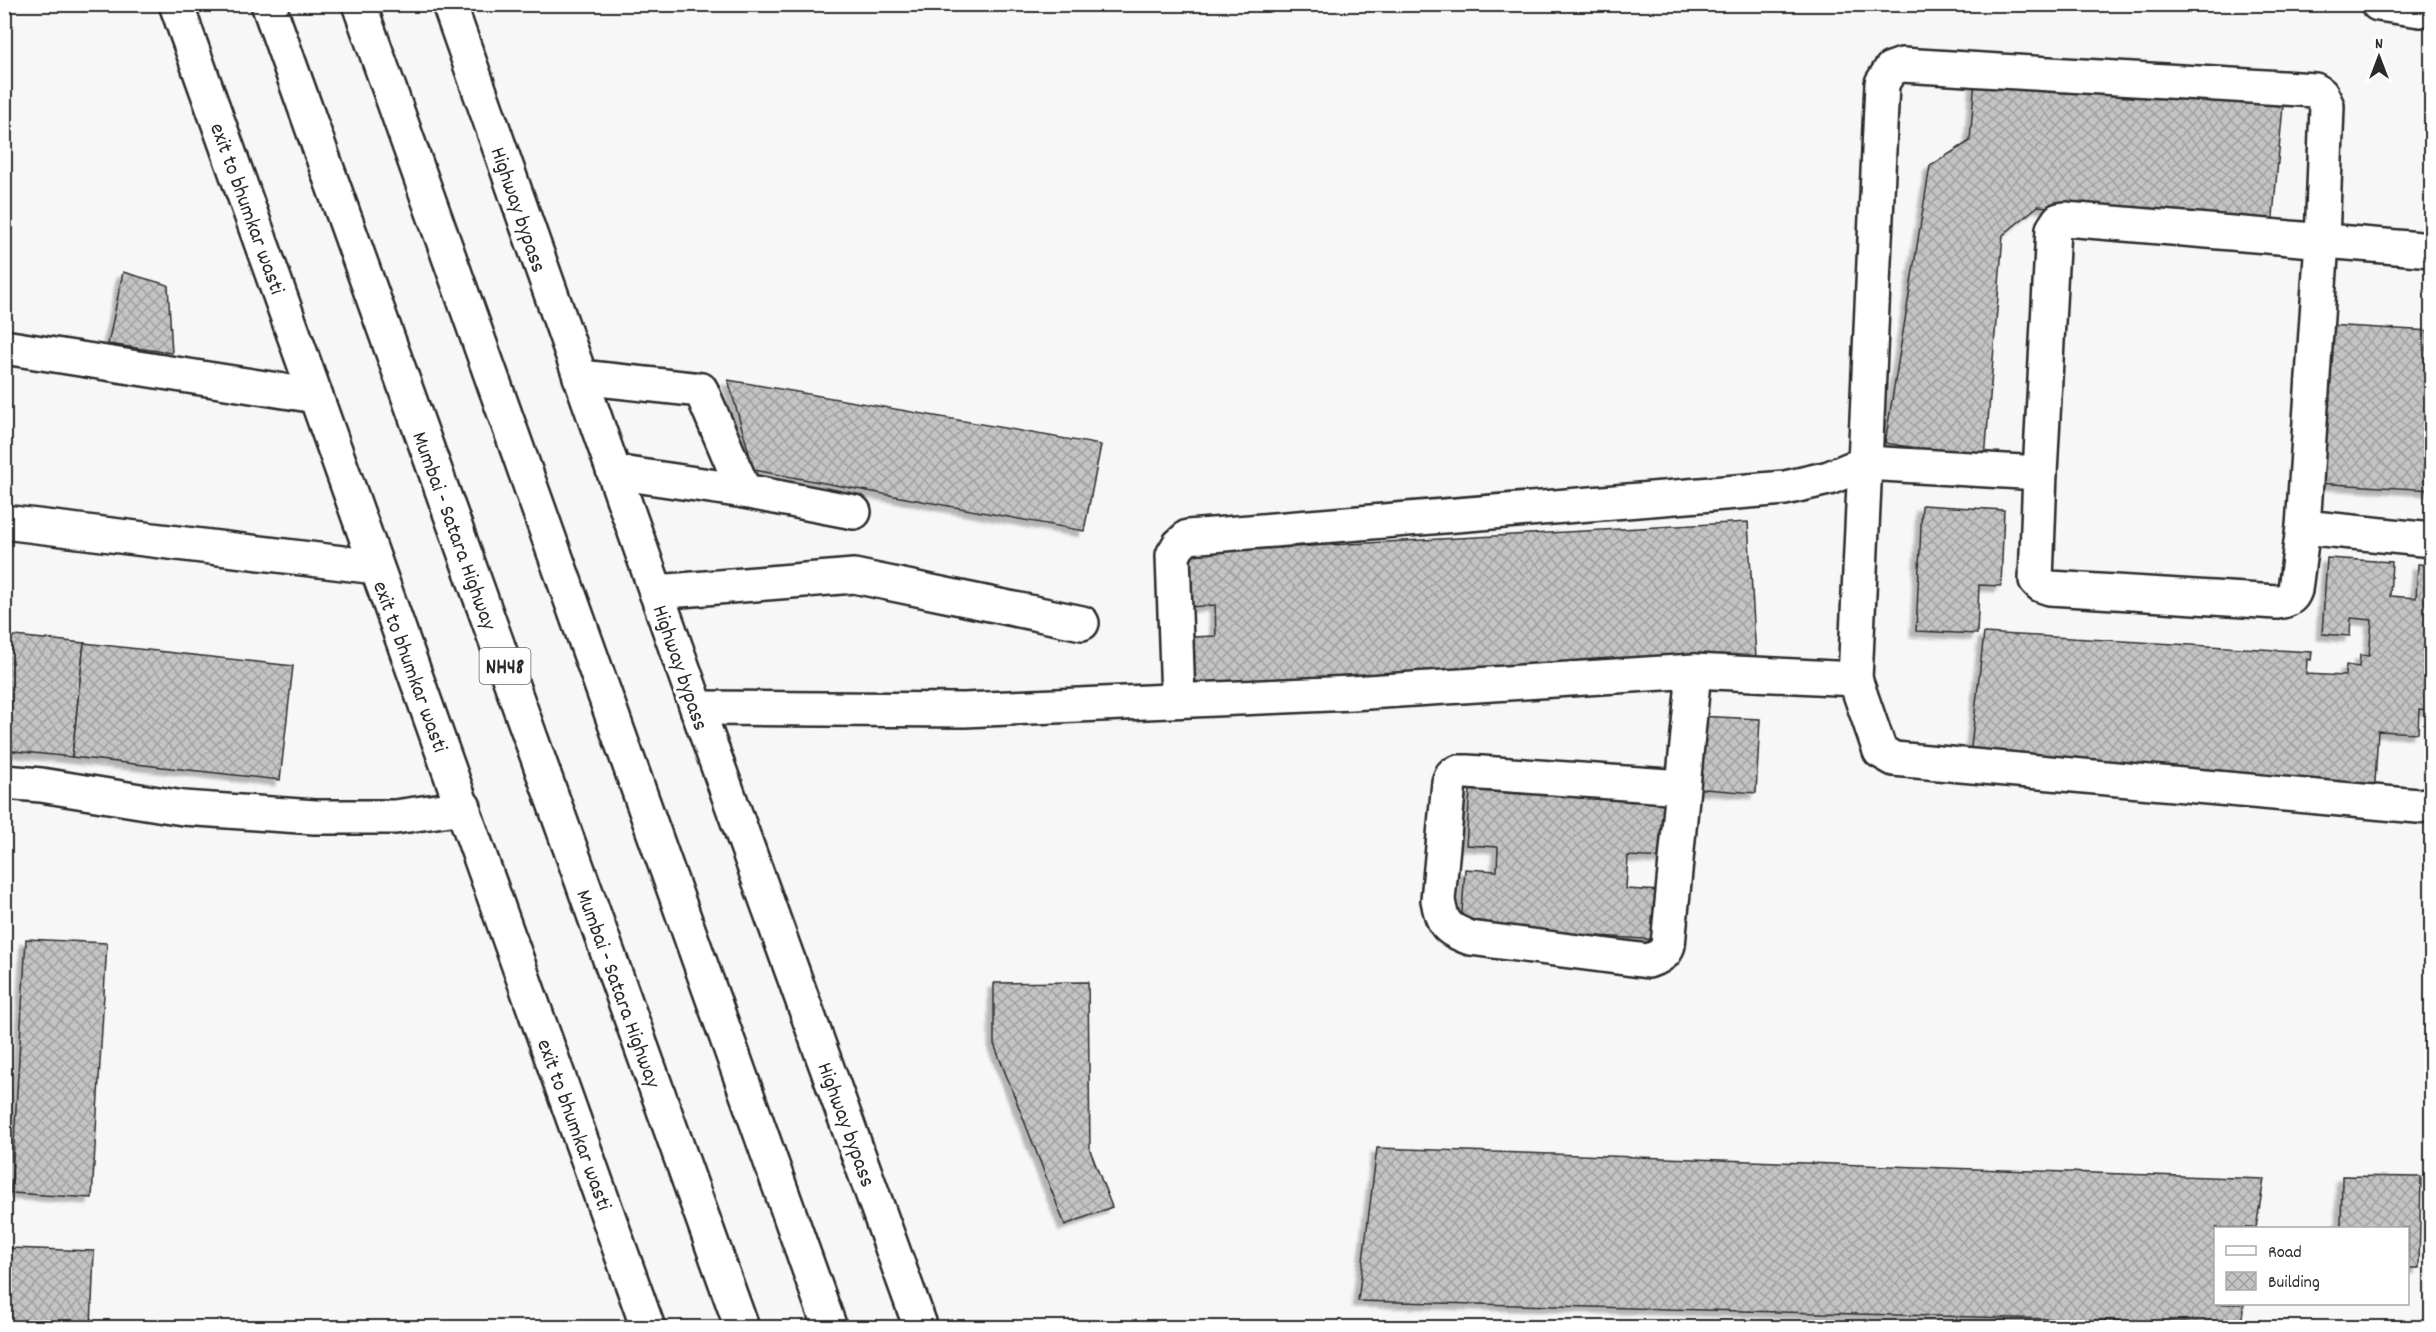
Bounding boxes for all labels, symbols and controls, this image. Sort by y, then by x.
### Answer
north arrow [2349,27,2409,87]
text: N [2375,33,2383,56]
street label: exit to bhumkar wasti [200,119,291,299]
street label: Highway bypass [481,143,553,277]
street label: Mumbai - Satara Highway [402,428,503,636]
street label: exit to bhumkar wasti [363,577,454,757]
street label: Highway bypass [643,601,715,735]
road number: NH48 [480,648,530,684]
street label: Mumbai - Satara Highway [566,886,667,1094]
street label: exit to bhumkar wasti [527,1035,618,1215]
street label: Highway bypass [808,1058,882,1192]
legend [2214,1227,2409,1305]
text: Road [2268,1241,2302,1266]
text: Building [2268,1271,2320,1296]

